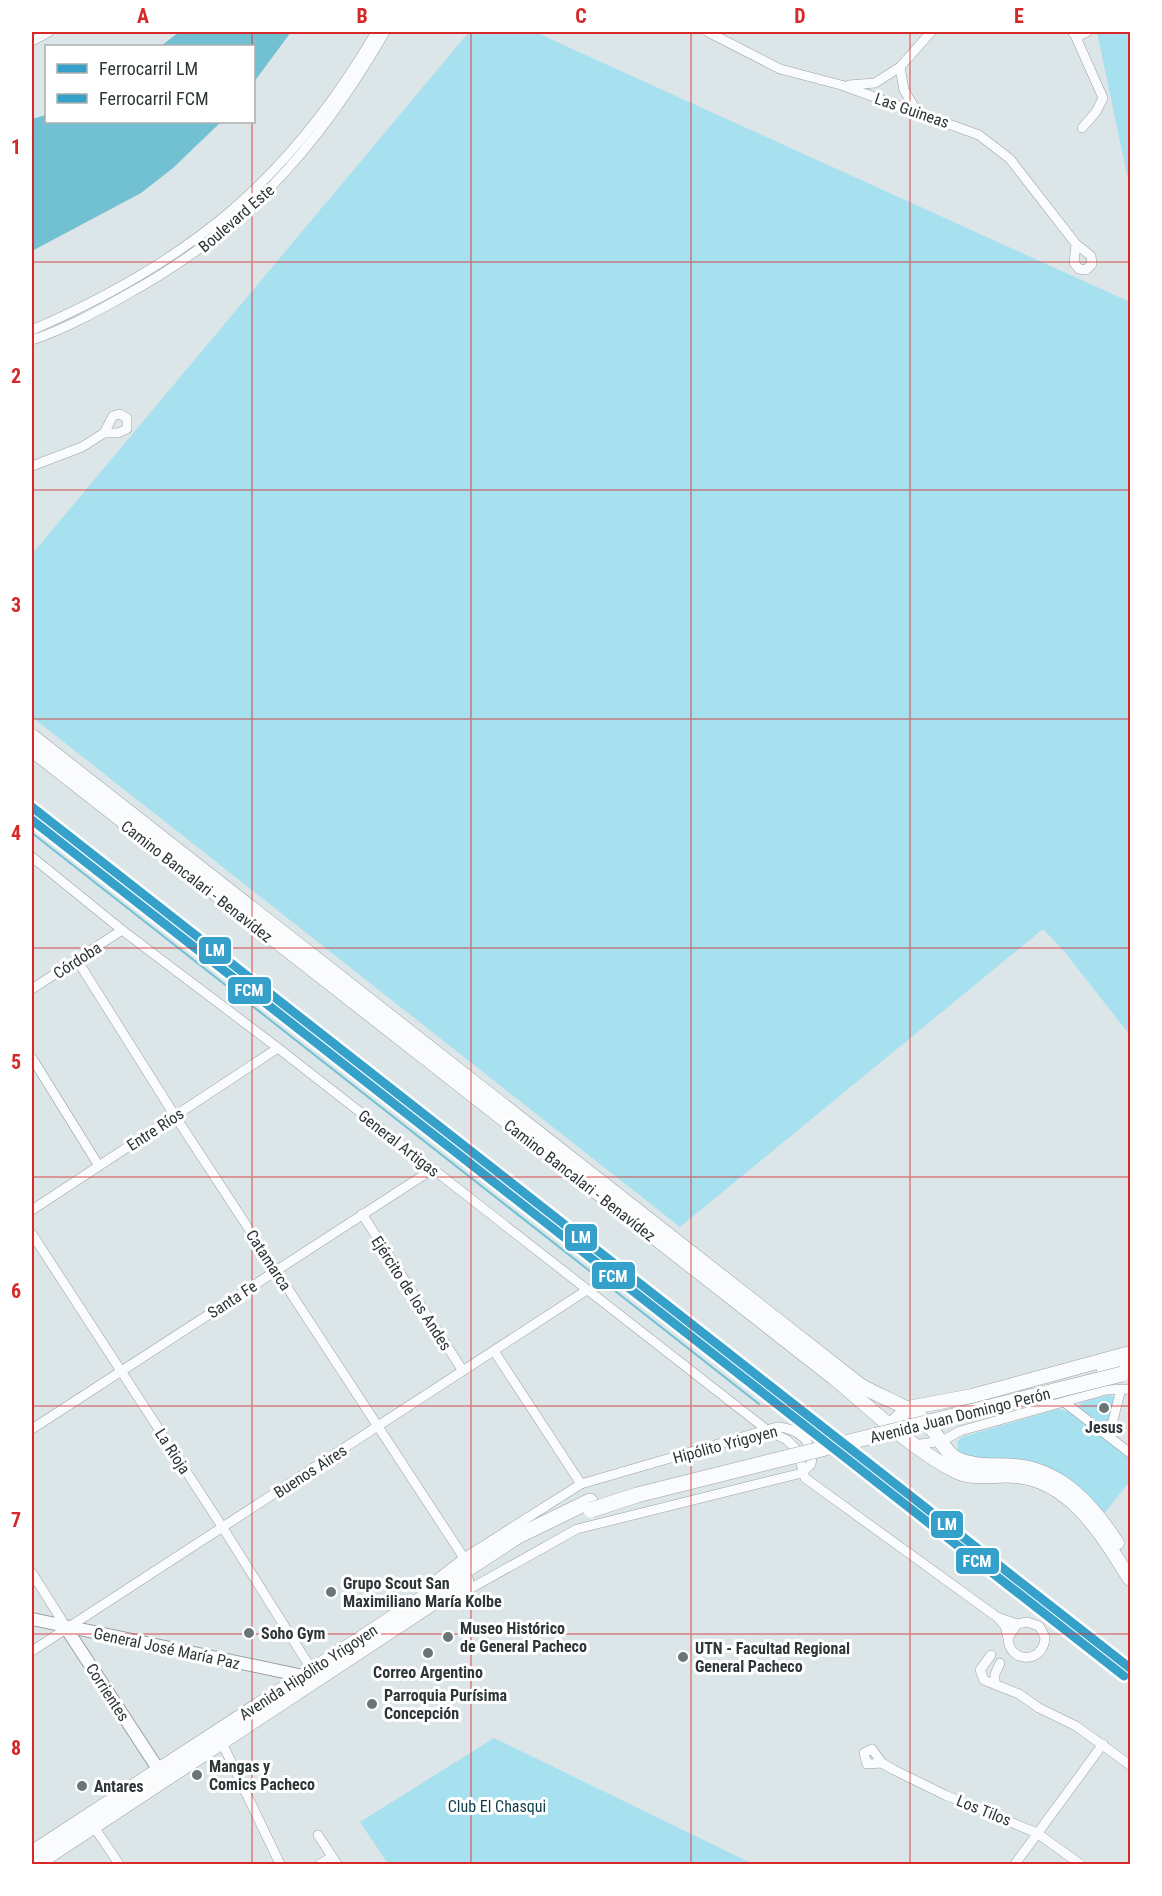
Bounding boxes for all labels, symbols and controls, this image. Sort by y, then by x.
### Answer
text: A [137,4,149,28]
text: B [356,4,368,28]
text: C [575,4,587,28]
text: D [794,4,806,28]
text: E [1014,4,1024,28]
legend [45,45,255,123]
text: Ferrocarril LM [99,58,198,79]
text: Ferrocarril FCM [99,88,209,109]
street label: Las Guineas [872,89,951,132]
text: 1 [11,135,21,159]
street label: Boulevard Este [195,180,278,256]
text: 2 [11,364,21,388]
text: 3 [11,593,21,617]
street label: Camino Bancalari - Benavídez [117,816,276,946]
text: 4 [11,821,21,845]
line badge: LM [198,936,232,965]
street label: Córdoba [50,938,105,983]
text: LM [205,941,225,960]
line badge: FCM [227,976,272,1005]
text: FCM [235,981,263,1000]
text: 5 [11,1050,21,1074]
street label: Entre Ríos [123,1104,187,1155]
street label: General Artigas [354,1106,443,1181]
street label: Camino Bancalari - Benavídez [500,1115,659,1245]
line badge: LM [564,1223,598,1252]
street label: Catamarca [242,1226,295,1294]
text: LM [571,1228,591,1247]
street label: Ejército de los Andes [368,1232,456,1354]
line badge: FCM [591,1261,636,1290]
text: FCM [599,1267,627,1286]
street label: Santa Fe [204,1277,260,1322]
text: 6 [11,1279,21,1303]
street label: Avenida Juan Domingo Perón [868,1384,1052,1447]
marker: Jesus [1097,1401,1111,1415]
place label: Jesus [1085,1418,1123,1437]
street label: Hipólito Yrigoyen [671,1421,779,1468]
street label: La Rioja [151,1425,194,1478]
street label: Buenos Aires [270,1441,350,1502]
text: 7 [11,1508,21,1532]
line badge: LM [930,1510,964,1539]
text: LM [937,1515,957,1534]
line badge: FCM [955,1547,1000,1575]
text: FCM [963,1552,991,1571]
place label: Grupo Scout San Maximiliano María Kolbe [343,1574,502,1611]
marker: Grupo Scout San Maximiliano María Kolbe [324,1585,338,1599]
place label: Museo Histórico de General Pacheco [460,1619,587,1656]
street label: Avenida Hipólito Yrigoyen [236,1621,381,1724]
street label: General José María Paz [92,1624,242,1673]
place label: Soho Gym [261,1624,326,1643]
marker: Soho Gym [242,1626,256,1640]
marker: Museo Histórico de General Pacheco [441,1630,455,1644]
place label: UTN - Facultad Regional General Pacheco [695,1639,850,1676]
marker: Correo Argentino [421,1646,435,1660]
marker: UTN - Facultad Regional General Pacheco [676,1650,690,1664]
street label: Corrientes [82,1660,133,1725]
place label: Correo Argentino [373,1663,483,1682]
place label: Parroquia Purísima Concepción [384,1686,508,1723]
marker: Parroquia Purísima Concepción [365,1697,379,1711]
text: 8 [11,1736,21,1760]
place label: Mangas y Comics Pacheco [209,1757,315,1794]
marker: Mangas y Comics Pacheco [190,1768,204,1782]
place label: Antares [94,1777,144,1796]
marker: Antares [75,1779,89,1793]
street label: Los Tilos [954,1791,1014,1830]
park label: Club El Chasqui [448,1797,546,1816]

